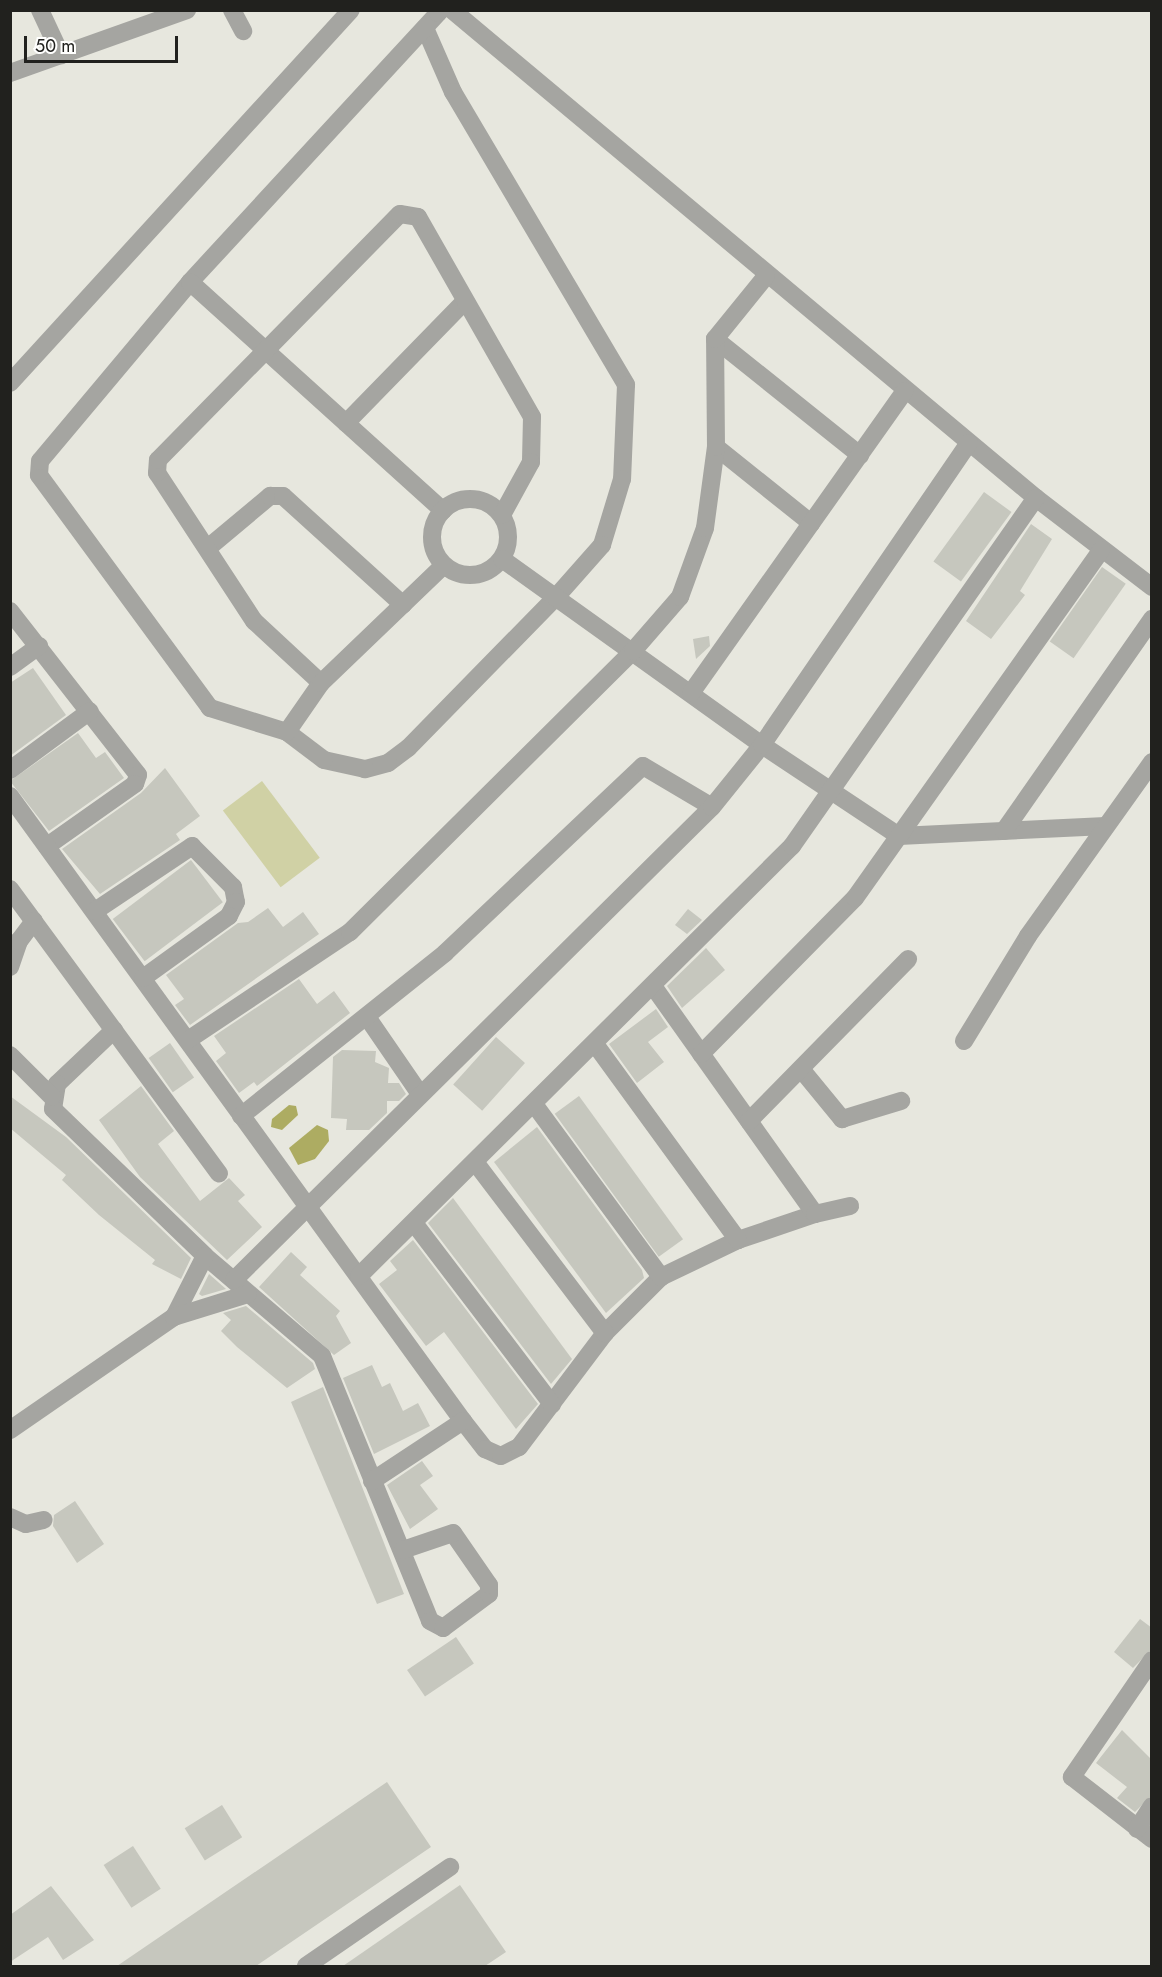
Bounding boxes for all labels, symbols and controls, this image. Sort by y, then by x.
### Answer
scale bar [27,24,182,62]
text: 50 m [35,33,75,59]

